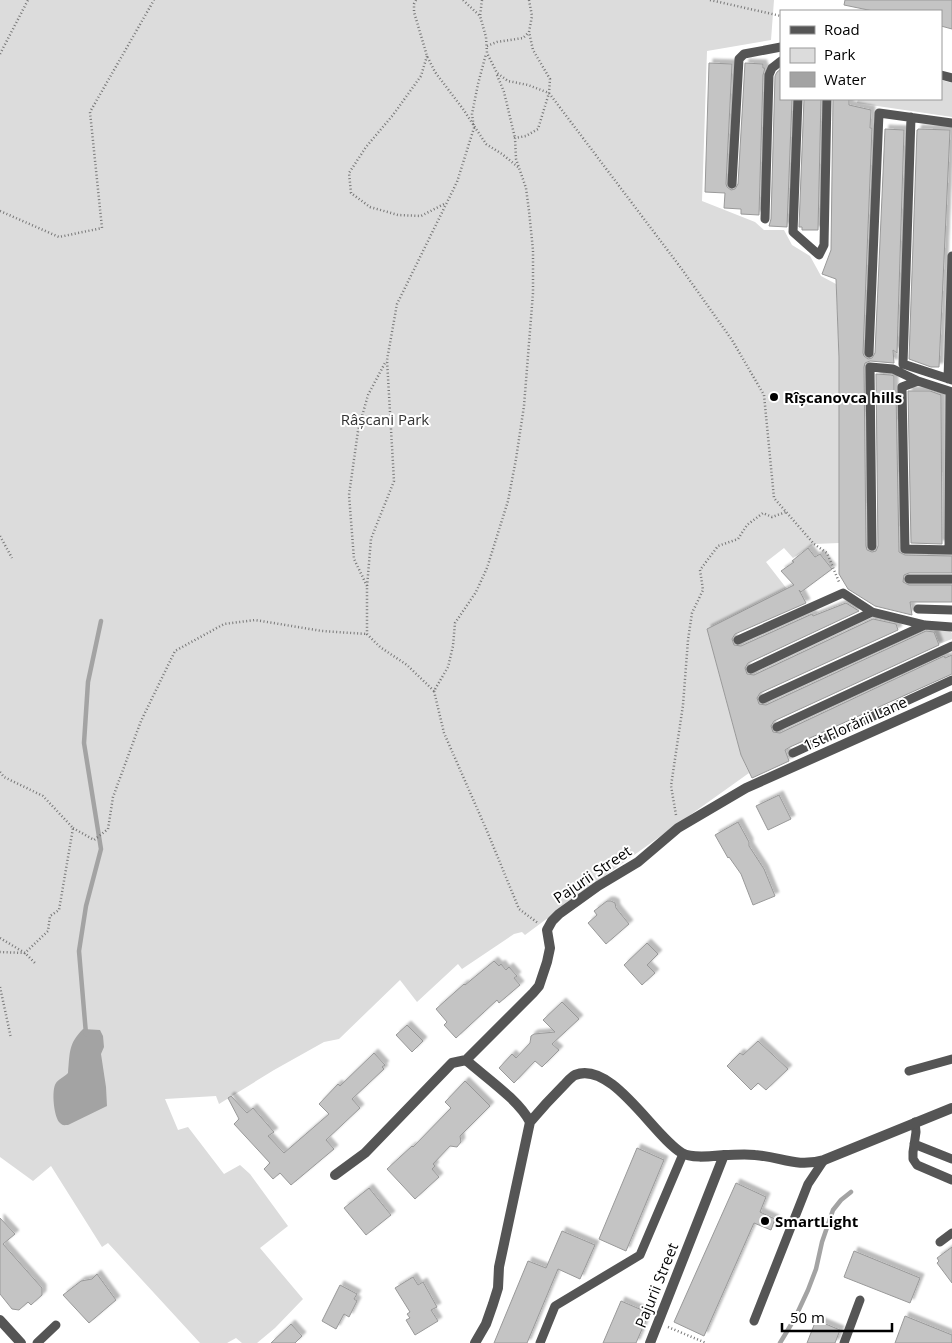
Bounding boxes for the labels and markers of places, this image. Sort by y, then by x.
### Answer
place label: Rîșcanovca hills [784,387,902,407]
marker: Rîșcanovca hills [768,391,780,403]
place label: SmartLight [775,1211,859,1231]
marker: SmartLight [759,1215,771,1227]

